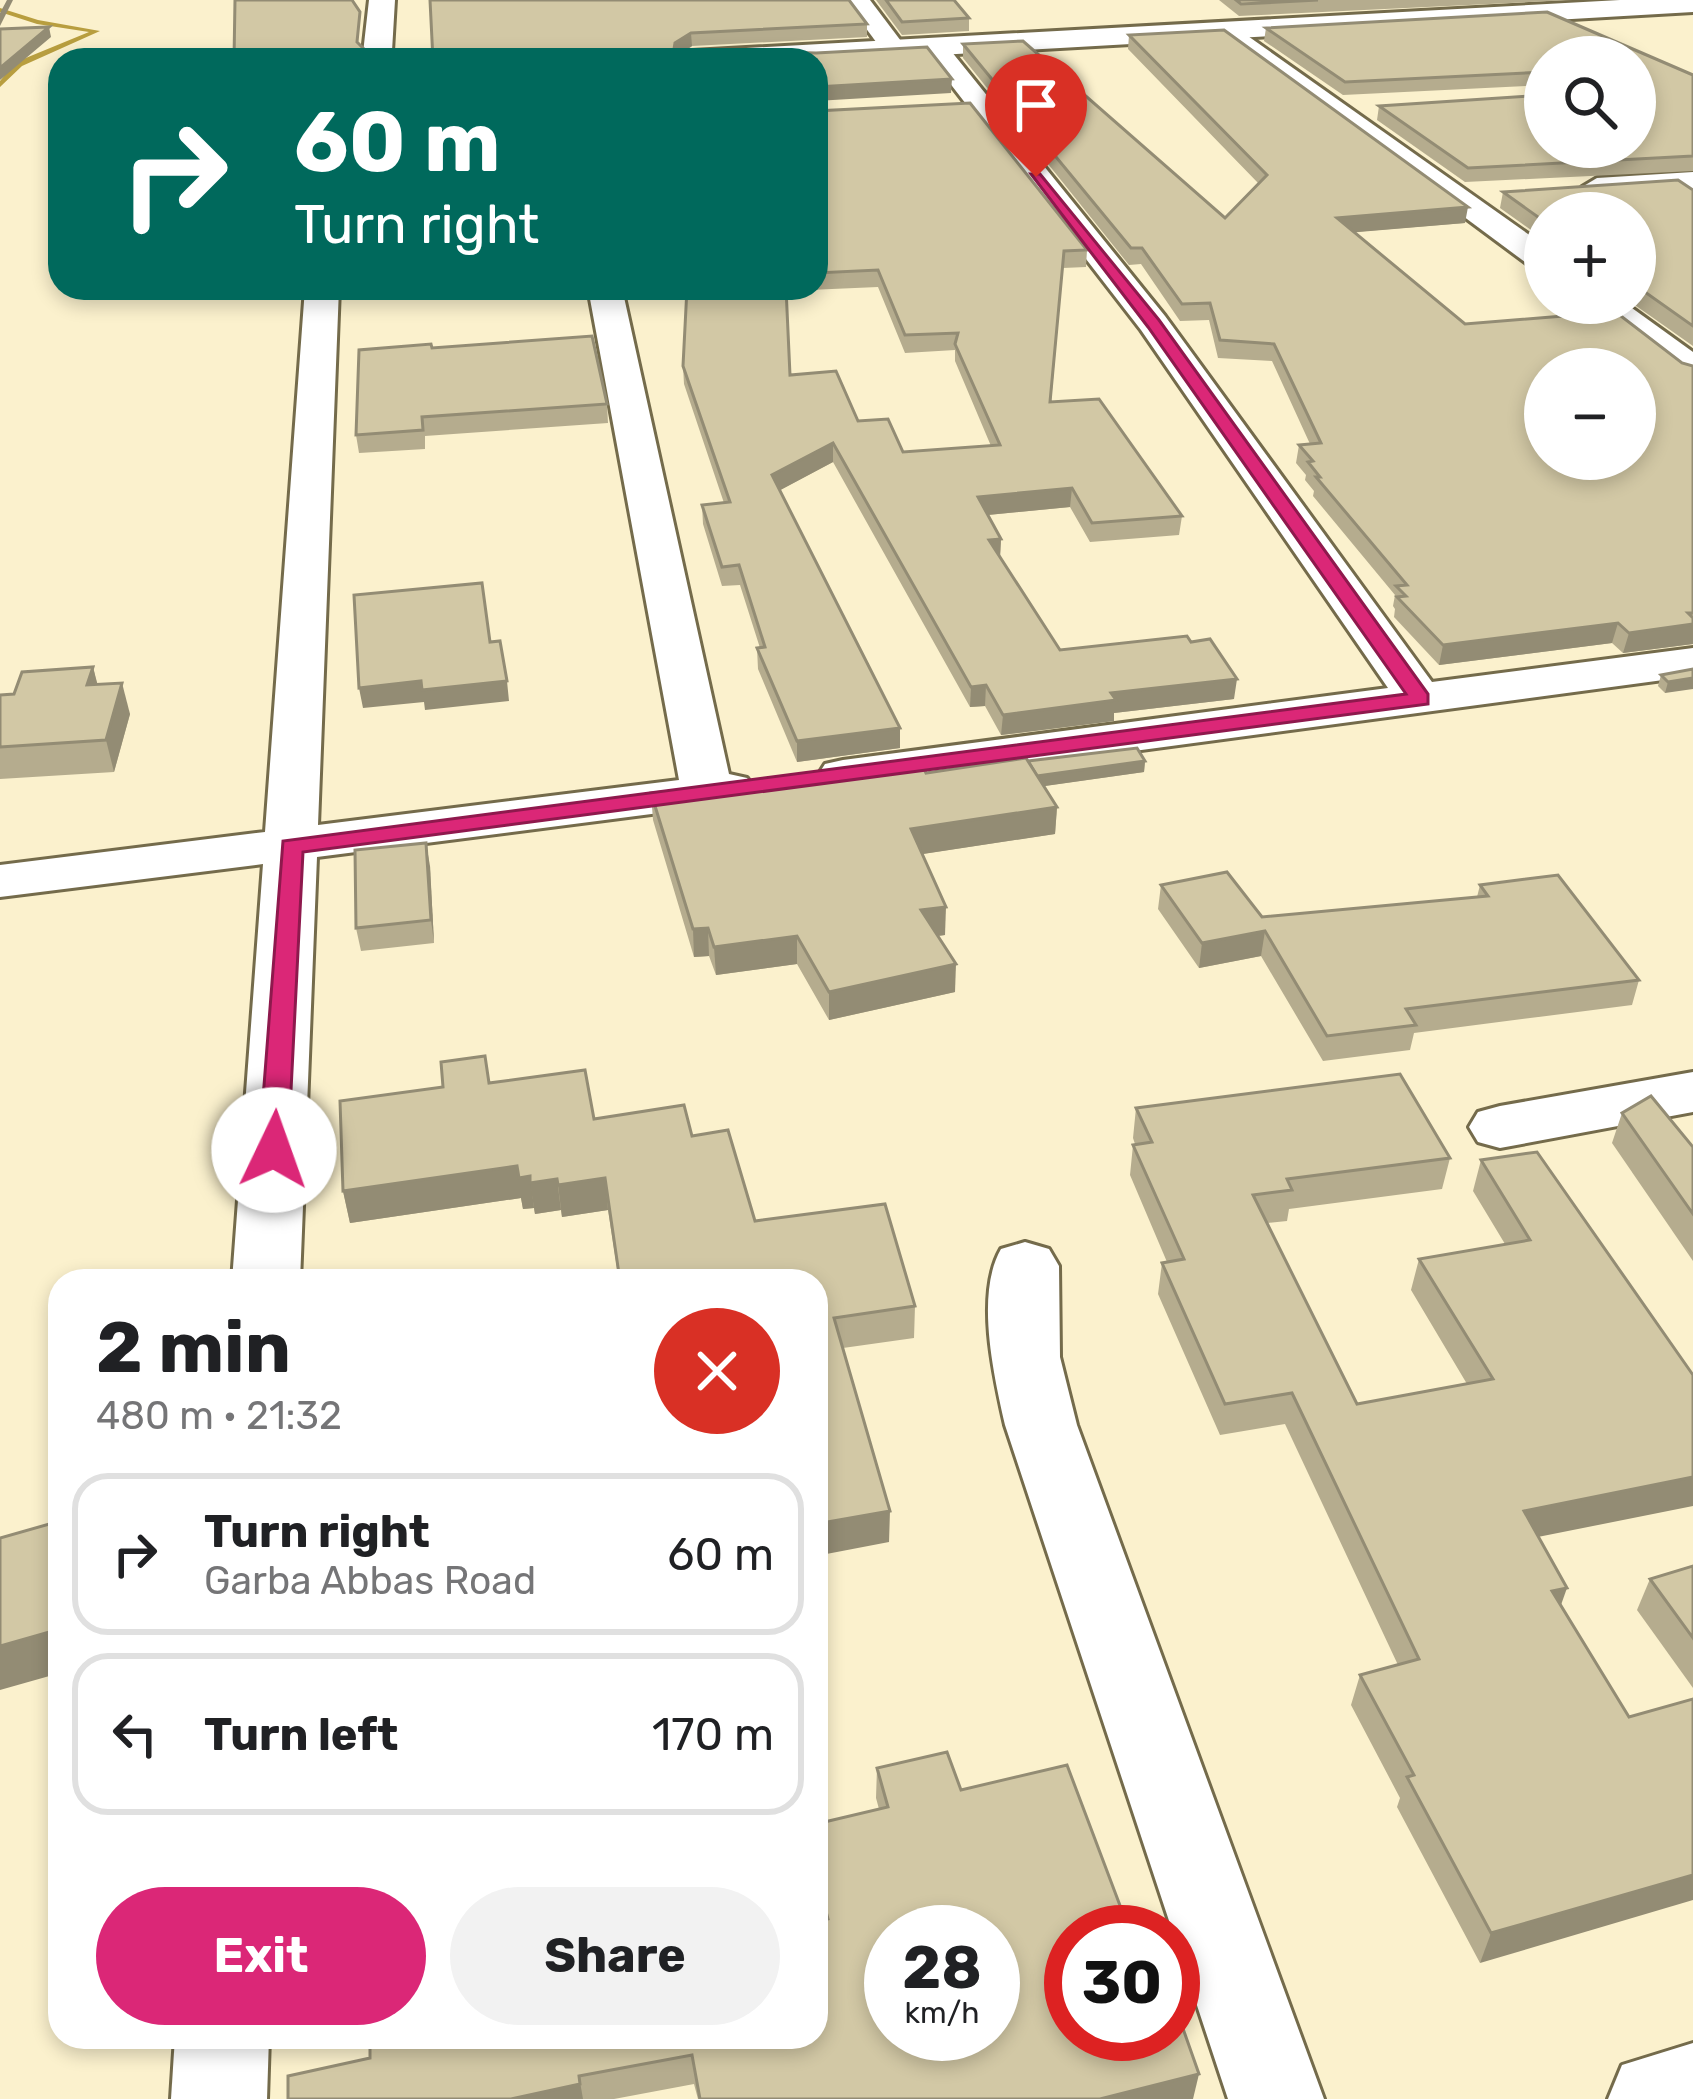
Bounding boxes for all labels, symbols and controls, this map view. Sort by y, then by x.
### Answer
map controls [1524,36,1656,480]
button: search [1524,36,1656,168]
pin [985,54,1087,177]
icon: arrive [1003,72,1069,138]
text: 60 m [294,92,501,192]
icon: right [96,96,252,252]
button: + [1524,192,1656,324]
text: Turn right [294,193,539,257]
button: − [1524,348,1656,480]
position arrow [211,1087,337,1213]
text: 2 min [96,1305,291,1390]
button: close [654,1308,780,1434]
text: 480 m · 21:32 [96,1393,342,1439]
text: Turn right [204,1505,430,1558]
icon: right [102,1521,168,1587]
text: 60 m [667,1528,774,1581]
text: Garba Abbas Road [204,1558,536,1604]
icon: left [102,1701,168,1767]
text: Turn left [204,1708,398,1761]
text: 170 m [652,1708,774,1761]
button: Exit [96,1887,426,2025]
button: Share [450,1887,780,2025]
speed limit sign: 30 [1044,1905,1200,2061]
text: 28 [902,1932,982,2003]
text: km/h [905,1995,979,2031]

